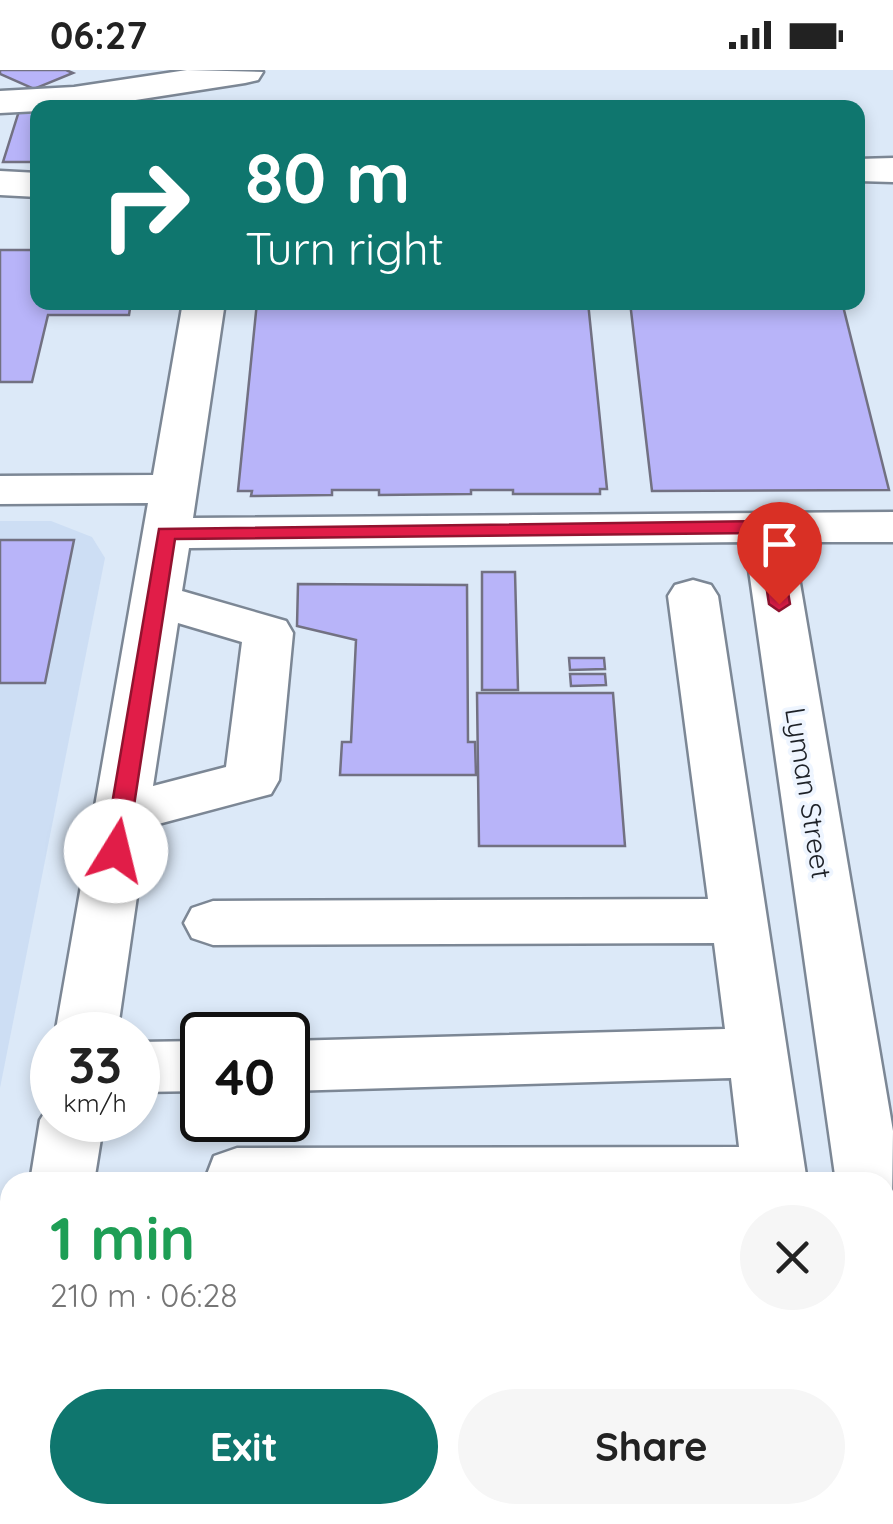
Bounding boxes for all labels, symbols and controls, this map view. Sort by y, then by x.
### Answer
text: 06:27 [50,11,147,59]
text: 80 m [245,133,410,221]
icon: right [80,140,210,270]
text: Turn right [245,220,444,276]
pin [737,502,822,605]
icon: arrive [752,517,807,572]
street label: Lyman Street [778,705,840,881]
position arrow [64,799,168,903]
speed limit sign: 40 [180,1012,310,1142]
text: 33 [68,1033,122,1096]
text: km/h [63,1087,127,1118]
text: 1 min [50,1200,195,1275]
button: close [740,1205,845,1310]
text: 210 m · 06:28 [50,1275,238,1315]
button: Exit [50,1389,438,1504]
button: Share [458,1389,845,1504]

